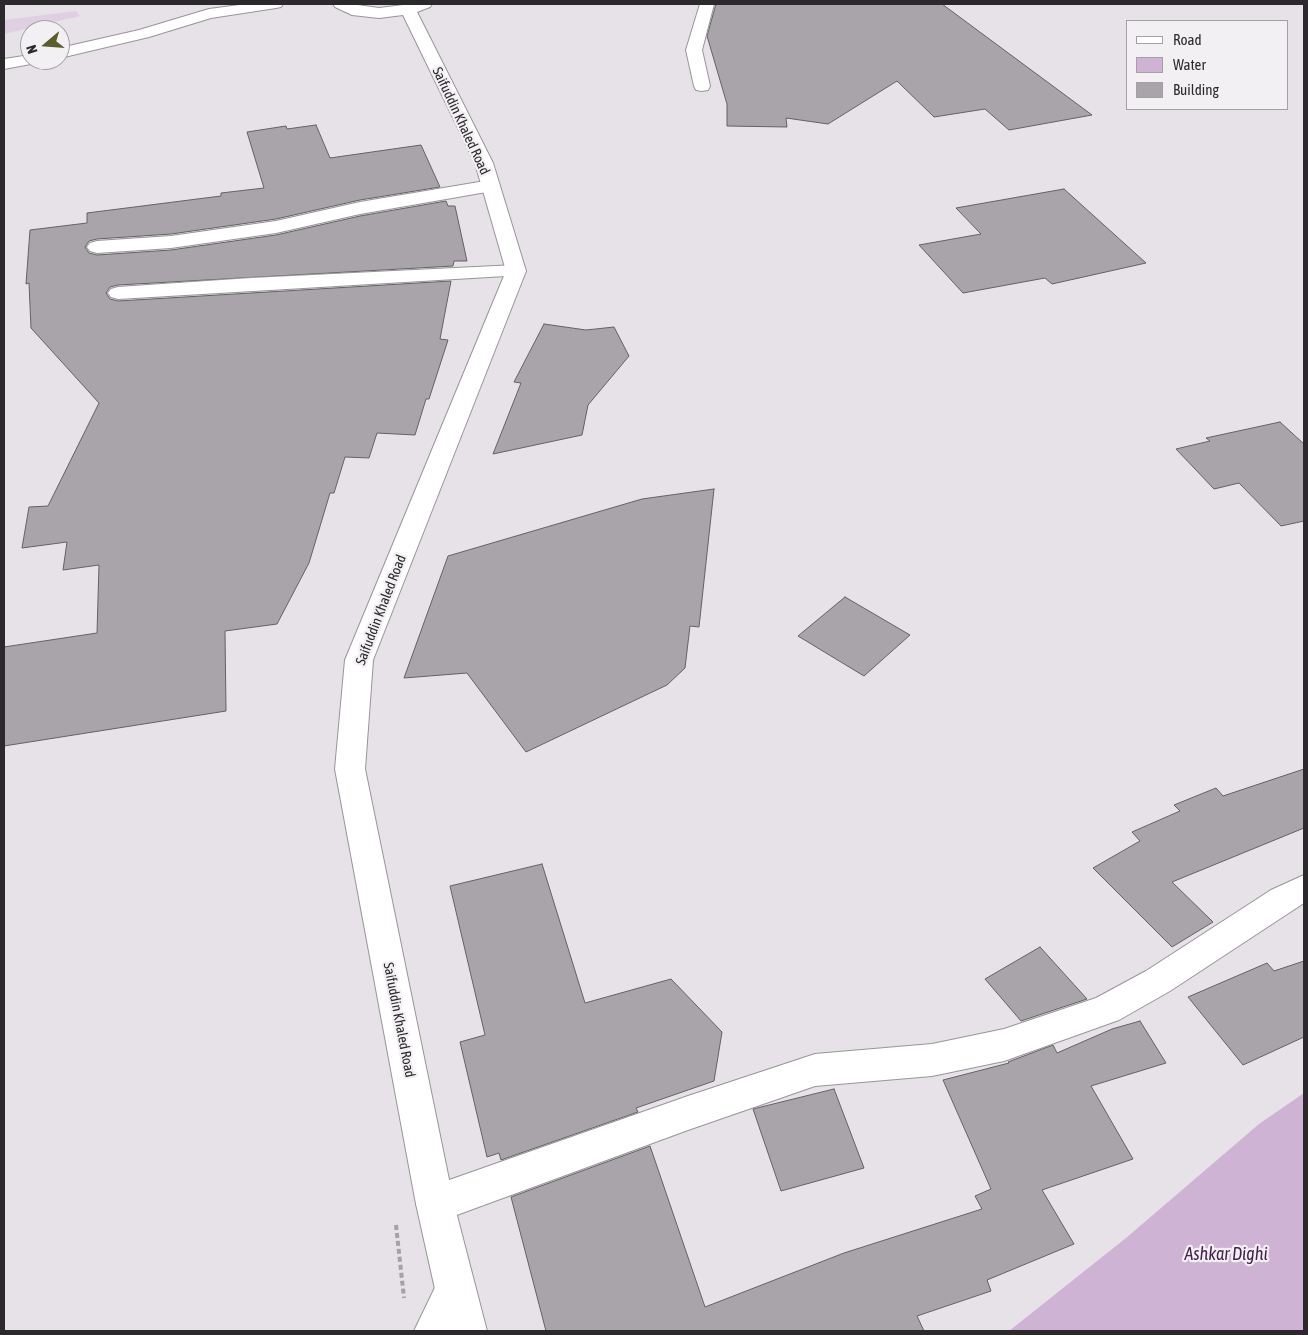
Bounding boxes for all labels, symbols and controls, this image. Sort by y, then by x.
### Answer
north arrow [20,20,70,70]
legend [1126,20,1288,110]
text: Road [1173,31,1202,48]
text: N [23,43,41,56]
text: Water [1173,56,1206,73]
street label: Saifuddin Khaled Road [429,65,493,177]
text: Building [1173,81,1219,98]
street label: Saifuddin Khaled Road [352,553,410,667]
street label: Saifuddin Khaled Road [380,961,418,1079]
water label: Ashkar Dighi [1184,1243,1268,1265]

